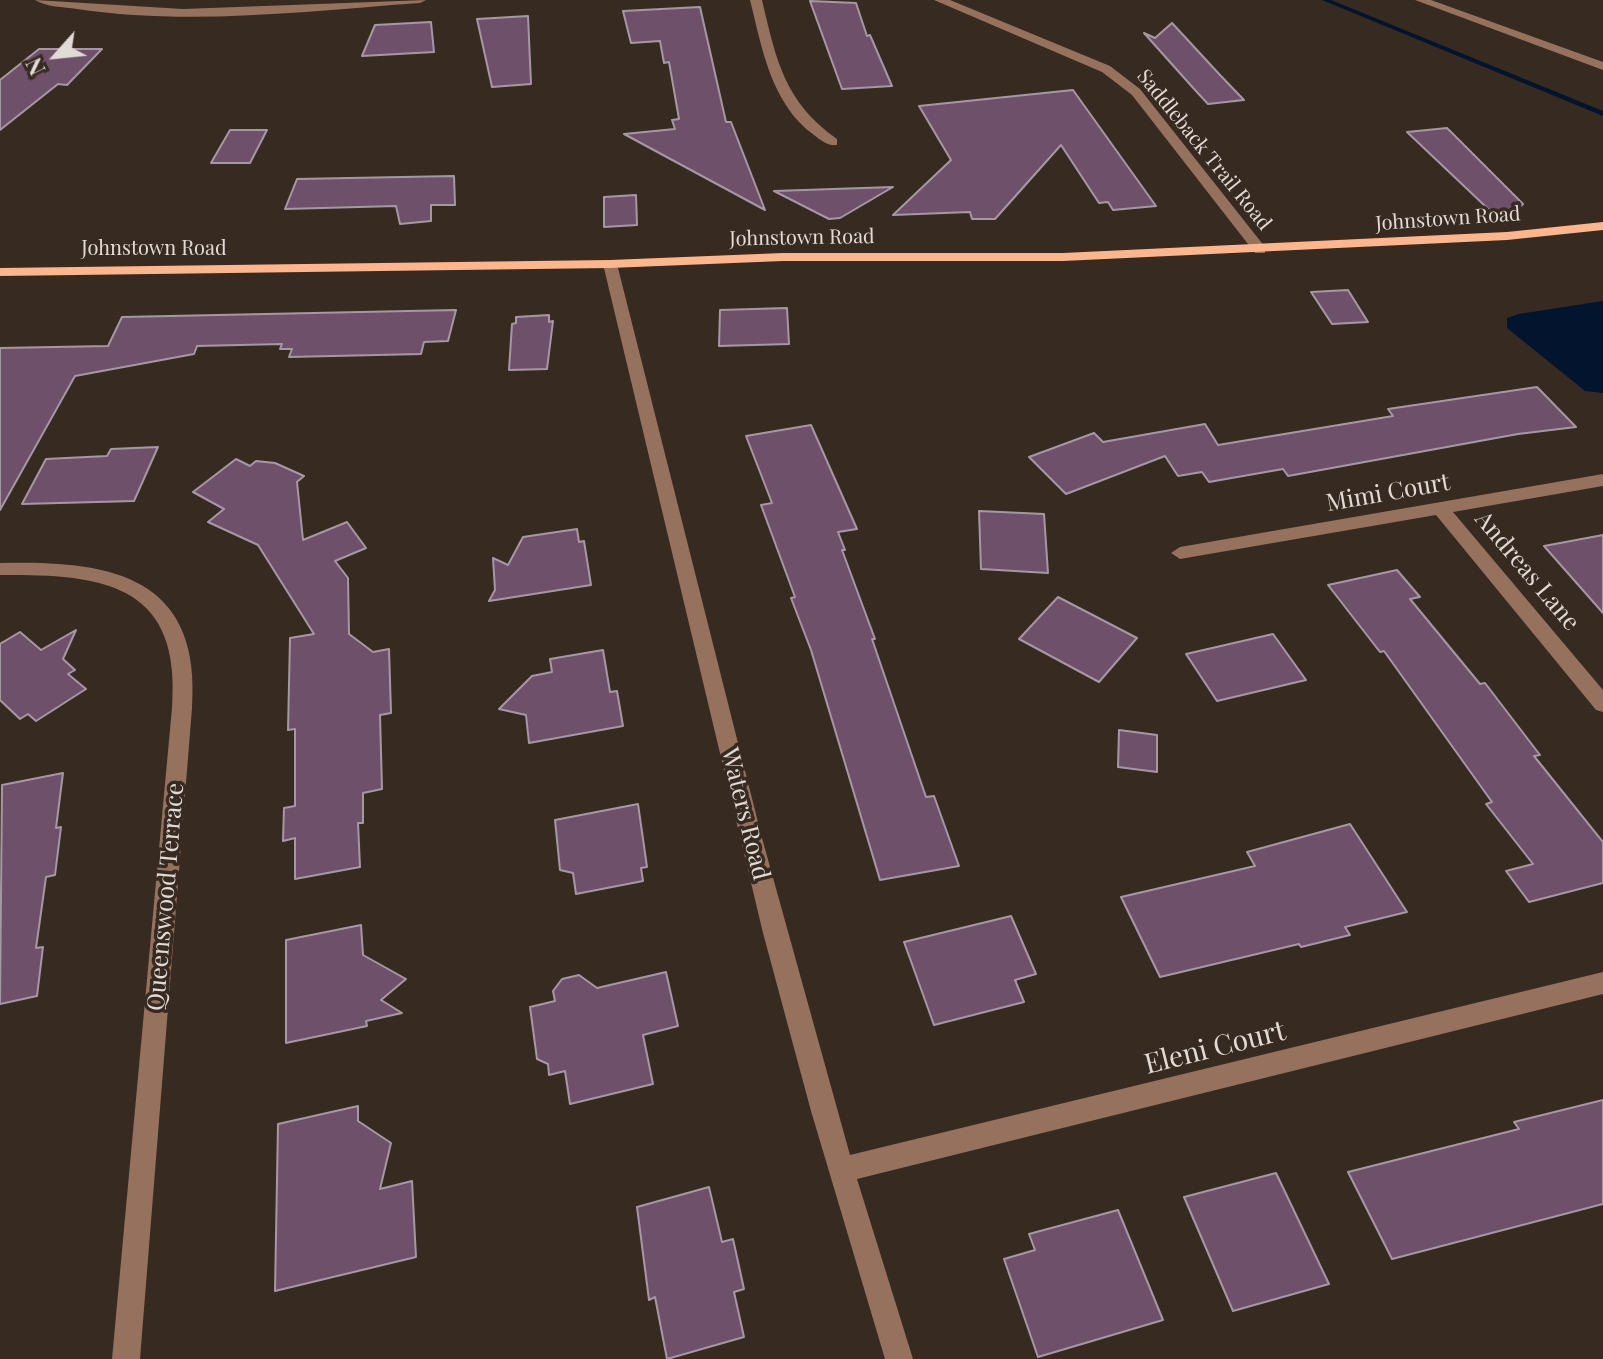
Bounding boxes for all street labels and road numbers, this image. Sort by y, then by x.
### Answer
street label: Saddleback Trail Road [1132,65,1276,235]
street label: Johnstown Road [1375,202,1521,236]
street label: Johnstown Road [729,225,875,251]
street label: Johnstown Road [81,237,227,261]
street label: Mimi Court [1324,468,1452,518]
street label: Andreas Lane [1469,505,1585,637]
street label: Waters Road [715,745,775,883]
street label: Queenswood Terrace [142,782,190,1012]
street label: Eleni Court [1141,1014,1289,1082]

